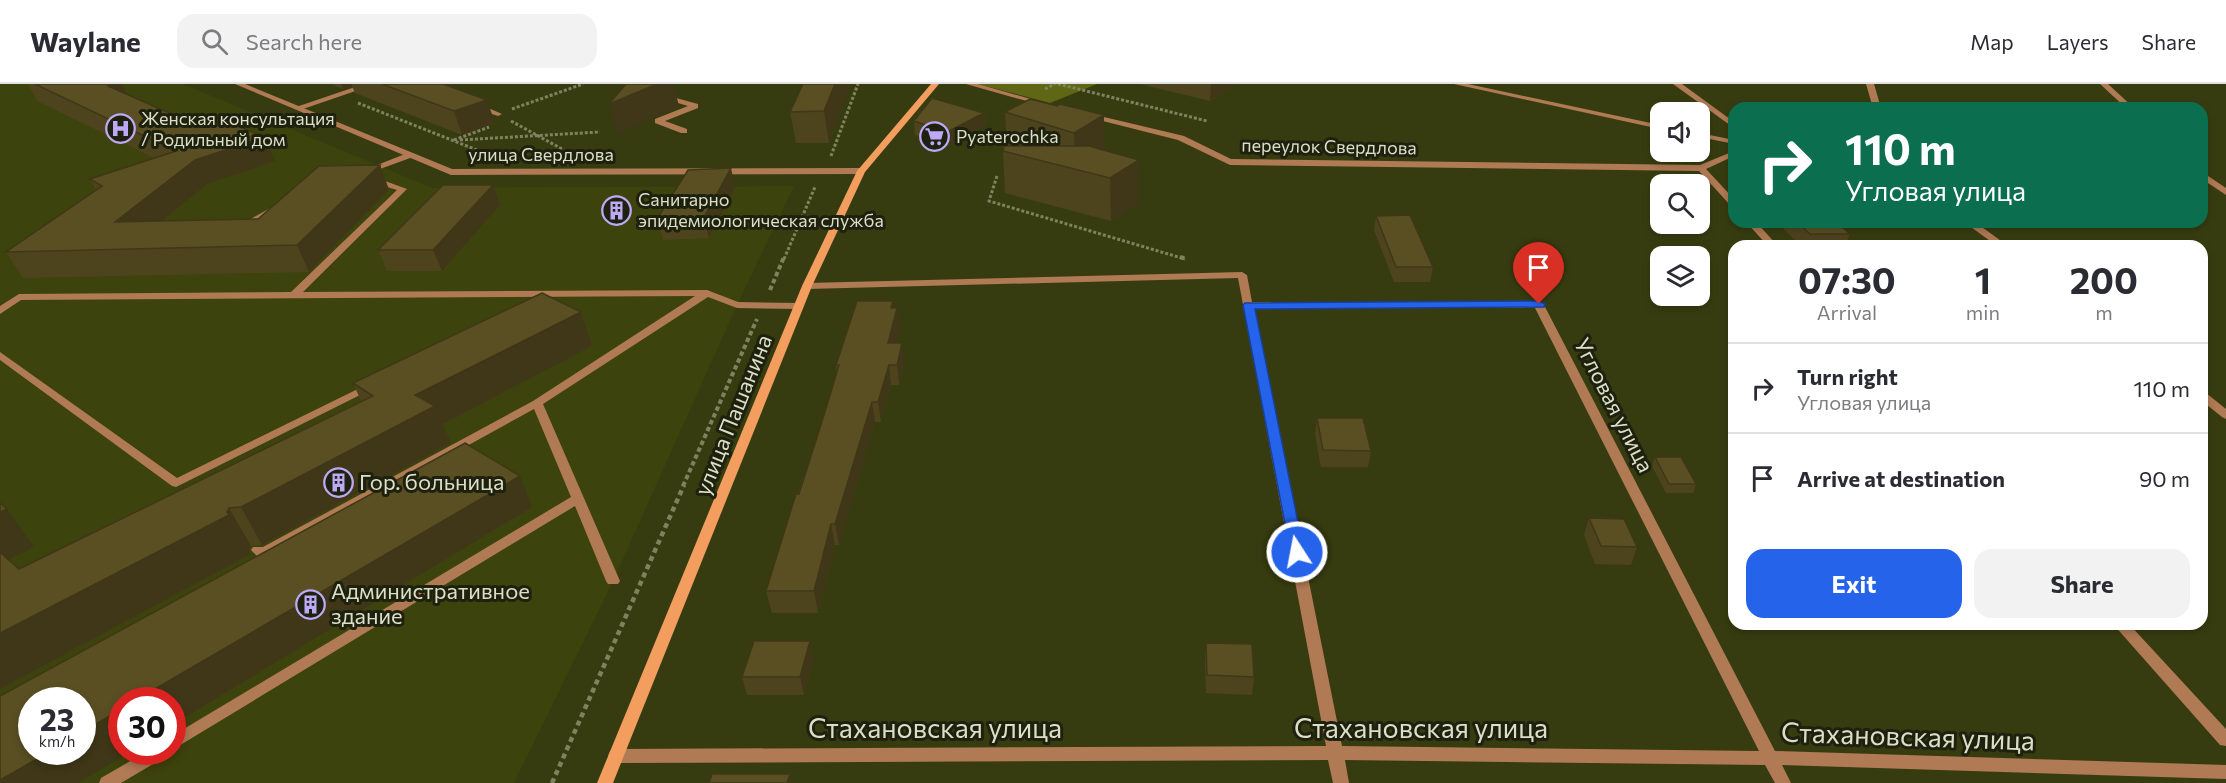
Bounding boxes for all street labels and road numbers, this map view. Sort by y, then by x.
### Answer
street label: переулок Свердлова [1241,133,1417,159]
street label: улица Свердлова [468,143,614,165]
street label: улица Пашанина [688,330,777,499]
street label: Угловая улица [1569,333,1660,477]
street label: Стахановская улица [808,711,1062,744]
street label: Стахановская улица [1294,711,1548,744]
street label: Стахановская улица [1781,715,2036,756]

